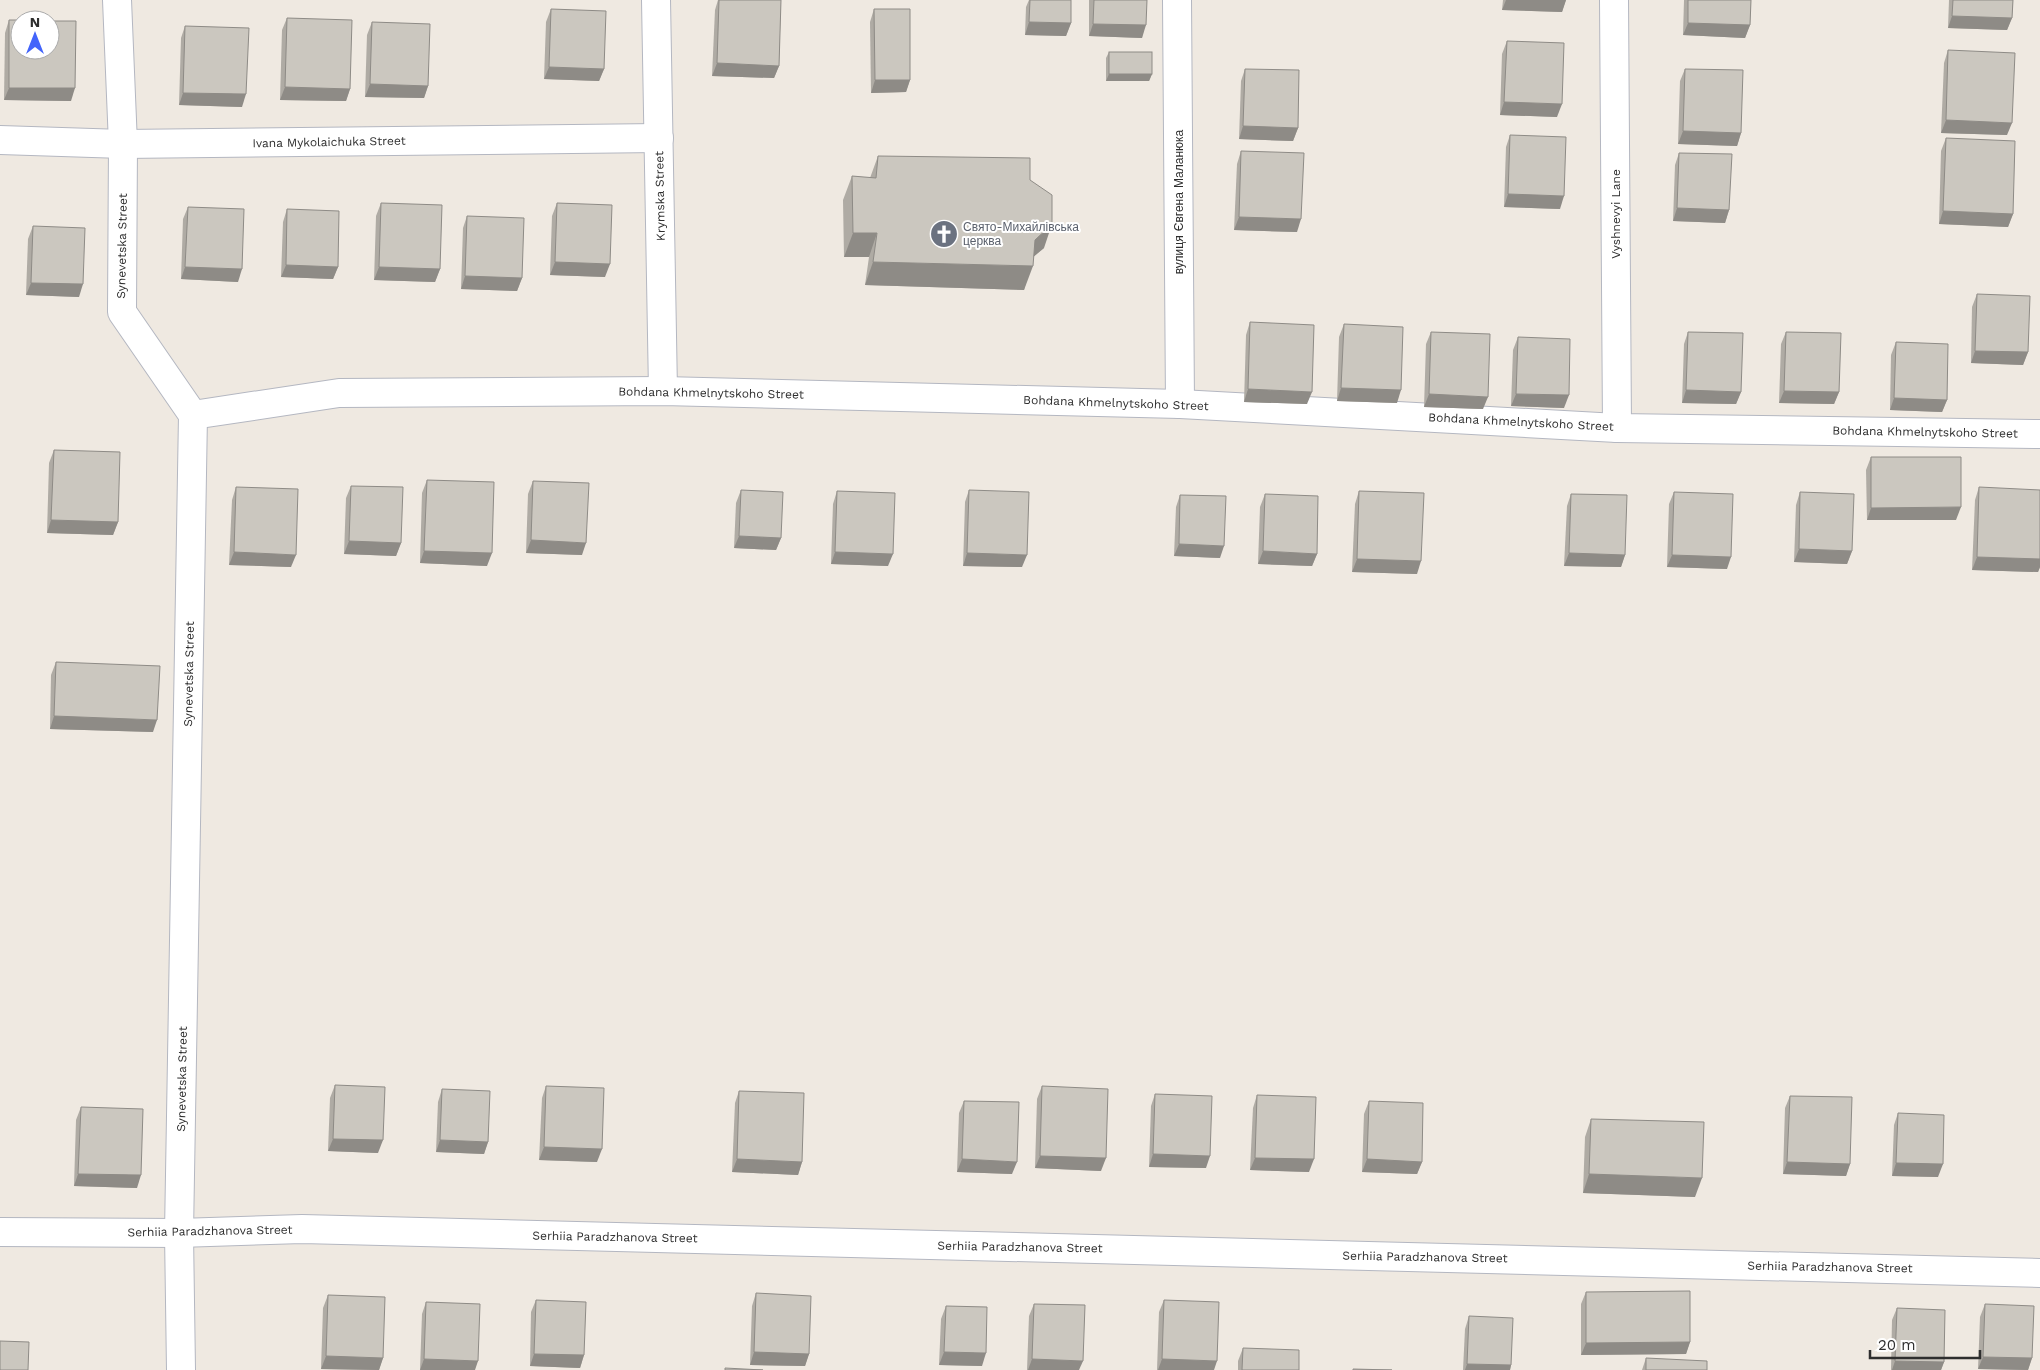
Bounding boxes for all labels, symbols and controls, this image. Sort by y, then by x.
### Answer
north arrow [10,10,60,60]
text: N [30,14,40,30]
street label: вулиця Євгена Маланюка [1172,129,1186,274]
street label: Ivana Mykolaichuka Street [252,134,406,150]
street label: Krymska Street [652,151,668,241]
street label: Vyshnevyi Lane [1609,169,1623,259]
street label: Synevetska Street [114,193,130,299]
church icon: Свято-Михайлівська церква [929,219,959,249]
place label: Свято-Михайлівська церква [963,220,1079,248]
street label: Bohdana Khmelnytskoho Street [618,384,804,402]
street label: Bohdana Khmelnytskoho Street [1023,393,1209,413]
street label: Bohdana Khmelnytskoho Street [1428,410,1614,434]
street label: Bohdana Khmelnytskoho Street [1832,423,2018,441]
street label: Synevetska Street [181,621,197,727]
street label: Synevetska Street [174,1026,190,1132]
street label: Serhiia Paradzhanova Street [127,1223,293,1239]
street label: Serhiia Paradzhanova Street [532,1229,698,1245]
street label: Serhiia Paradzhanova Street [937,1239,1103,1255]
street label: Serhiia Paradzhanova Street [1342,1249,1508,1265]
street label: Serhiia Paradzhanova Street [1747,1259,1913,1275]
scale bar [1870,1328,1980,1360]
text: 20 m [1878,1336,1916,1354]

